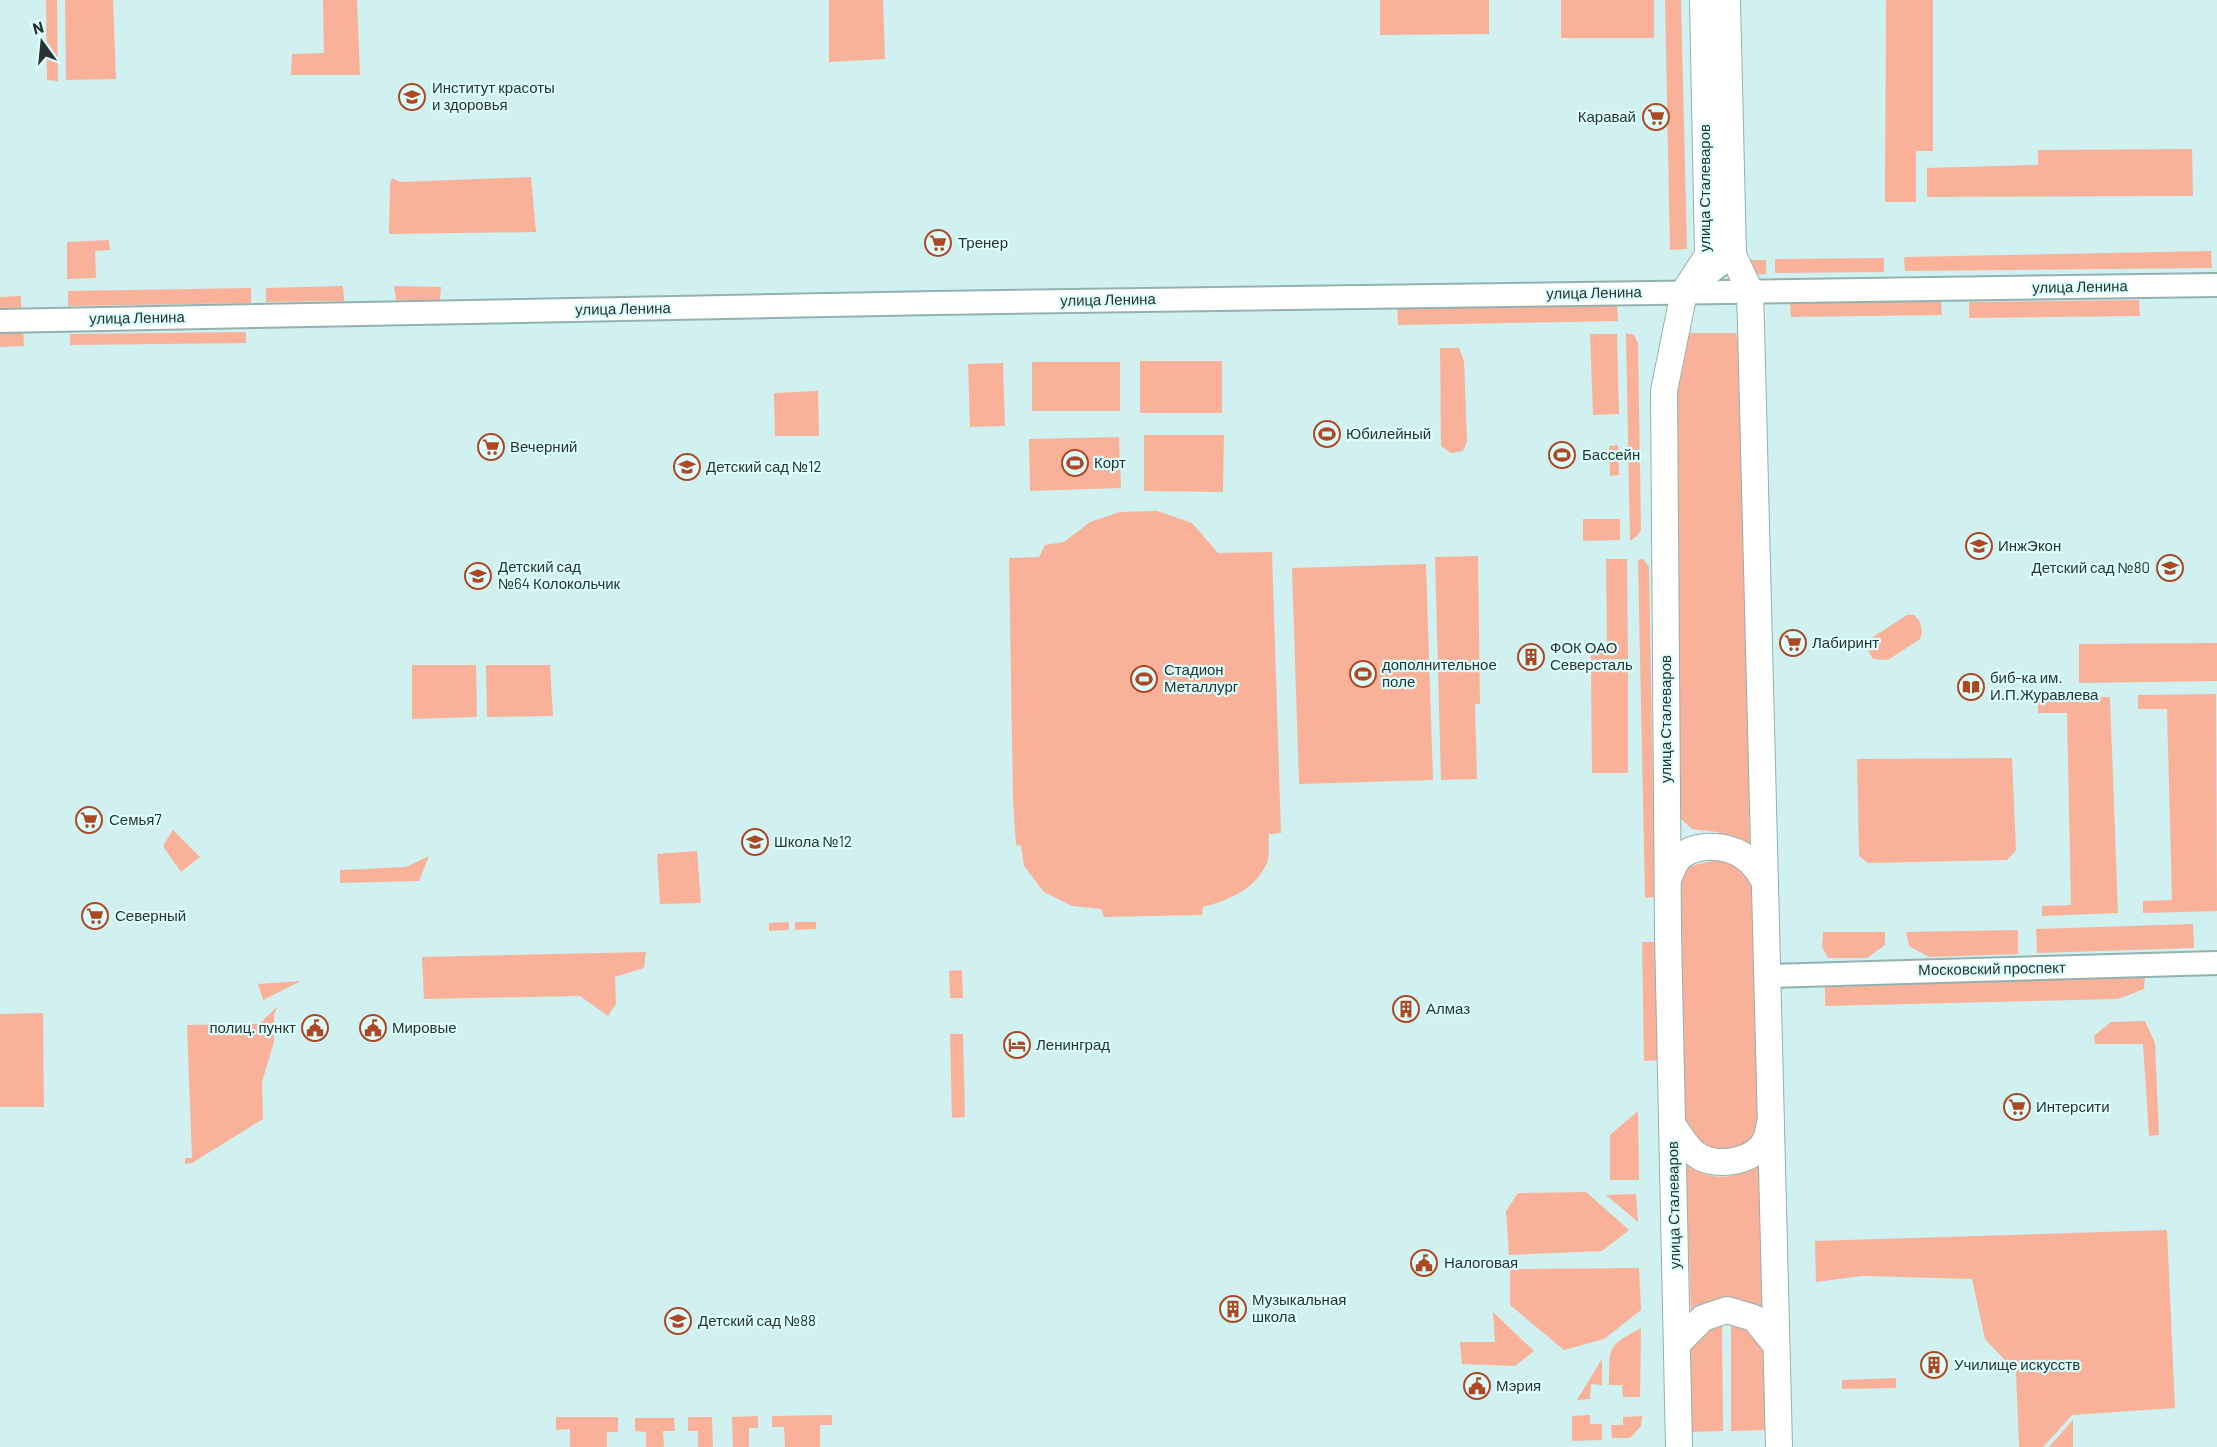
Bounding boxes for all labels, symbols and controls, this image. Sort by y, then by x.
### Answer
north arrow [12,12,72,72]
text: N [30,16,46,38]
place label: Институт красоты и здоровья [432,78,555,113]
school or university icon: Институт красоты и здоровья [397,82,427,112]
supermarket icon: Каравай [1641,102,1671,132]
place label: Каравай [1578,107,1636,125]
street label: улица Сталеваров [1695,124,1713,252]
supermarket icon: Тренер [923,228,953,258]
place label: Тренер [958,233,1008,251]
street label: улица Ленина [2032,276,2129,296]
street label: улица Ленина [1546,282,1643,302]
street label: улица Ленина [1060,289,1157,309]
street label: улица Ленина [575,298,672,318]
street label: улица Ленина [89,307,186,327]
sports icon: Юбилейный [1312,419,1342,449]
place label: Юбилейный [1346,424,1431,442]
supermarket icon: Вечерний [476,432,506,462]
place label: Вечерний [510,437,577,455]
sports icon: Бассейн [1547,440,1577,470]
place label: Бассейн [1582,445,1640,463]
sports icon: Корт [1060,448,1090,478]
school or university icon: Детский сад №12 [672,452,702,482]
place label: Корт [1094,453,1126,471]
place label: Детский сад №12 [706,457,822,475]
school or university icon: ИнжЭкон [1964,531,1994,561]
place label: ИнжЭкон [1998,536,2061,554]
school or university icon: Детский сад №80 [2155,553,2185,583]
place label: Детский сад №64 Колокольчик [498,557,621,592]
place label: Детский сад №80 [2031,558,2150,576]
school or university icon: Детский сад №64 Колокольчик [463,561,493,591]
supermarket icon: Лабиринт [1778,628,1808,658]
place label: Лабиринт [1812,633,1879,651]
place label: ФОК ОАО Северсталь [1550,638,1633,673]
building icon: ФОК ОАО Северсталь [1516,642,1546,672]
place label: дополнительное поле [1382,655,1497,690]
street label: улица Сталеваров [1656,655,1674,783]
sports icon: дополнительное поле [1348,659,1378,689]
place label: Стадион Металлург [1164,660,1239,695]
sports icon: Стадион Металлург [1129,664,1159,694]
place label: биб-ка им. И.П.Журавлева [1990,668,2099,703]
library icon: биб-ка им. И.П.Журавлева [1956,672,1986,702]
supermarket icon: Семья7 [74,805,104,835]
place label: Семья7 [109,810,162,828]
school or university icon: Школа №12 [740,827,770,857]
place label: Школа №12 [774,832,852,850]
supermarket icon: Северный [80,901,110,931]
place label: Северный [115,906,186,924]
street label: Московский проспект [1918,958,2066,978]
building icon: Алмаз [1391,994,1421,1024]
place label: Алмаз [1426,999,1470,1017]
public building icon: полиц. пункт [300,1013,330,1043]
public building icon: Мировые [358,1013,388,1043]
place label: полиц. пункт [209,1018,296,1036]
place label: Мировые [392,1018,457,1036]
hotel icon: Ленинград [1002,1030,1032,1060]
place label: Ленинград [1036,1035,1110,1053]
supermarket icon: Интерсити [2002,1092,2032,1122]
place label: Интерсити [2036,1097,2110,1115]
street label: улица Сталеваров [1663,1141,1683,1269]
public building icon: Налоговая [1409,1248,1439,1278]
place label: Налоговая [1444,1253,1518,1271]
place label: Музыкальная школа [1252,1290,1346,1325]
building icon: Музыкальная школа [1218,1294,1248,1324]
school or university icon: Детский сад №88 [663,1306,693,1336]
place label: Детский сад №88 [698,1311,816,1329]
building icon: Училище искусств [1919,1350,1949,1380]
place label: Училище искусств [1954,1355,2080,1373]
public building icon: Мэрия [1462,1371,1492,1401]
place label: Мэрия [1496,1376,1541,1394]

